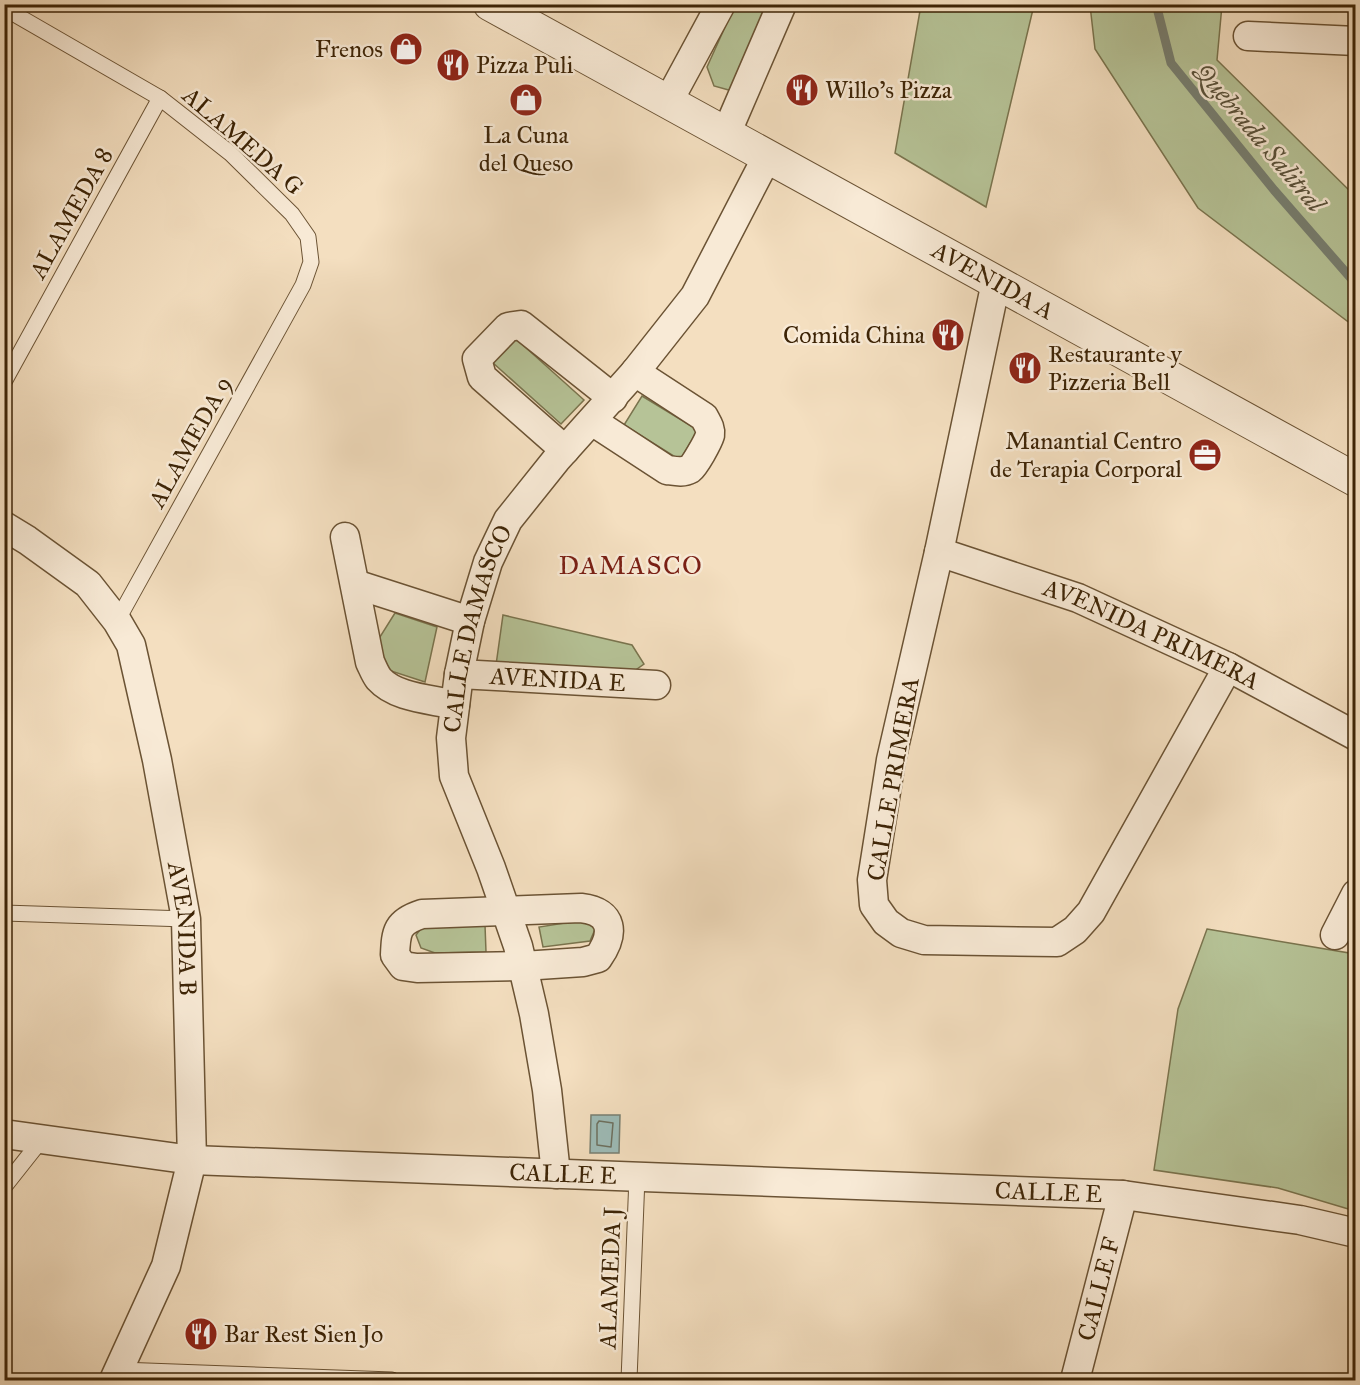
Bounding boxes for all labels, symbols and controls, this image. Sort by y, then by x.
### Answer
shop icon: Frenos [388,31,424,67]
place label: Frenos [315,34,383,64]
restaurant icon: Pizza Puli [435,47,471,83]
place label: Pizza Puli [476,50,574,80]
water label: Quebrada Salitral [1187,54,1333,220]
restaurant icon: Willo's Pizza [784,72,820,108]
place label: Willo's Pizza [825,75,953,105]
street label: ALAMEDA G [176,80,309,202]
shop icon: La Cuna del Queso [508,82,544,118]
place label: La Cuna del Queso [479,120,573,178]
street label: ALAMEDA 8 [22,142,119,285]
street label: AVENIDA A [926,234,1059,326]
restaurant icon: Comida China [930,317,966,353]
place label: Comida China [783,320,926,350]
place label: Restaurante y Pizzeria Bell [1048,339,1183,397]
restaurant icon: Restaurante y Pizzeria Bell [1007,350,1043,386]
street label: ALAMEDA 9 [141,371,238,514]
place label: Manantial Centro de Terapia Corporal [990,426,1183,484]
office icon: Manantial Centro de Terapia Corporal [1187,437,1223,473]
street label: CALLE DAMASCO [437,520,519,734]
district label: DAMASCO [559,549,703,581]
street label: AVENIDA PRIMERA [1038,572,1265,696]
street label: AVENIDA E [488,661,627,698]
street label: CALLE PRIMERA [860,675,926,883]
street label: AVENIDA B [161,858,203,996]
street label: CALLE E [509,1157,617,1191]
street label: CALLE E [994,1175,1103,1209]
street label: ALAMEDA J [592,1206,627,1351]
street label: CALLE F [1071,1234,1127,1344]
restaurant icon: Bar Rest Sien Jo [183,1316,219,1352]
place label: Bar Rest Sien Jo [224,1319,383,1349]

